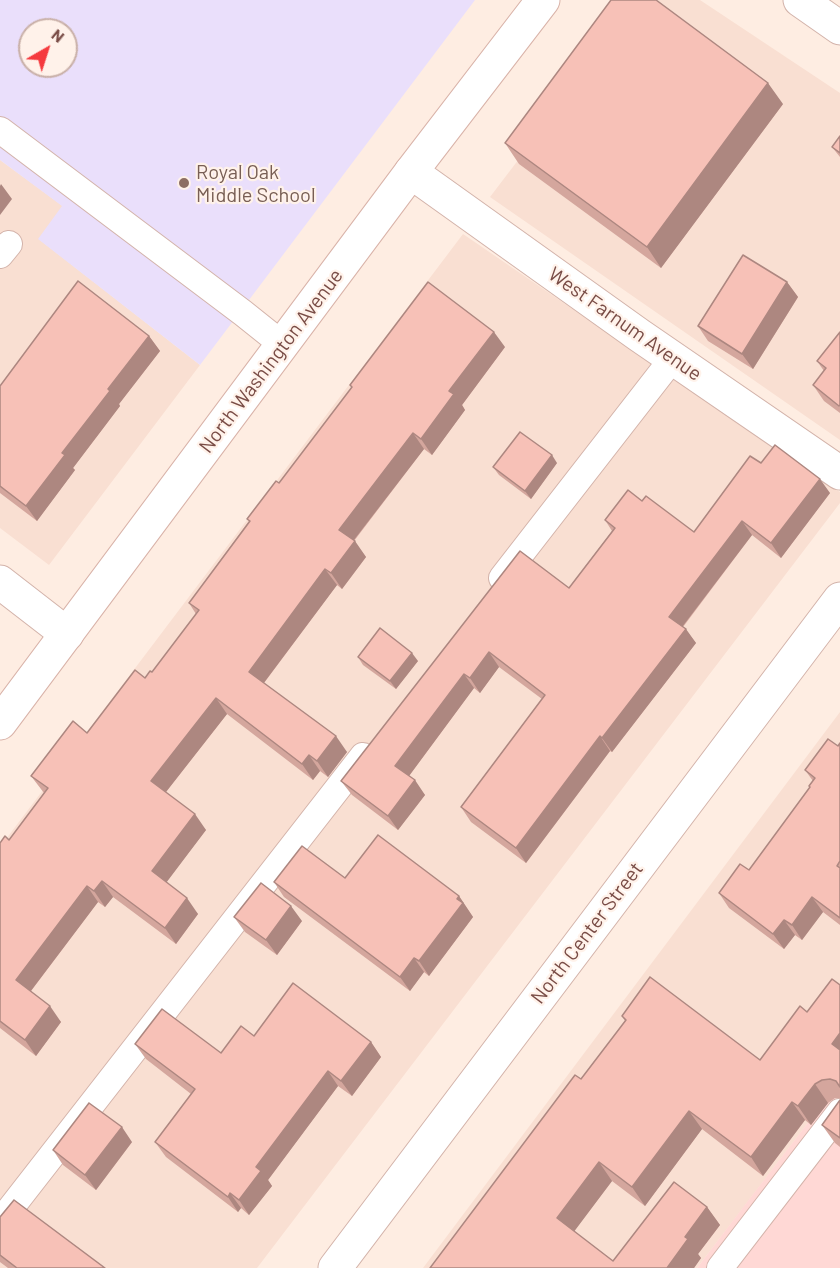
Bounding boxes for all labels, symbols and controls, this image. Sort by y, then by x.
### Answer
north arrow [18,18,78,78]
text: N [48,24,68,46]
place label: Royal Oak Middle School [196,160,316,207]
marker: Royal Oak Middle School [177,176,191,190]
street label: West Farnum Avenue [544,262,706,386]
street label: North Washington Avenue [194,264,348,458]
street label: North Center Street [526,857,648,1009]

